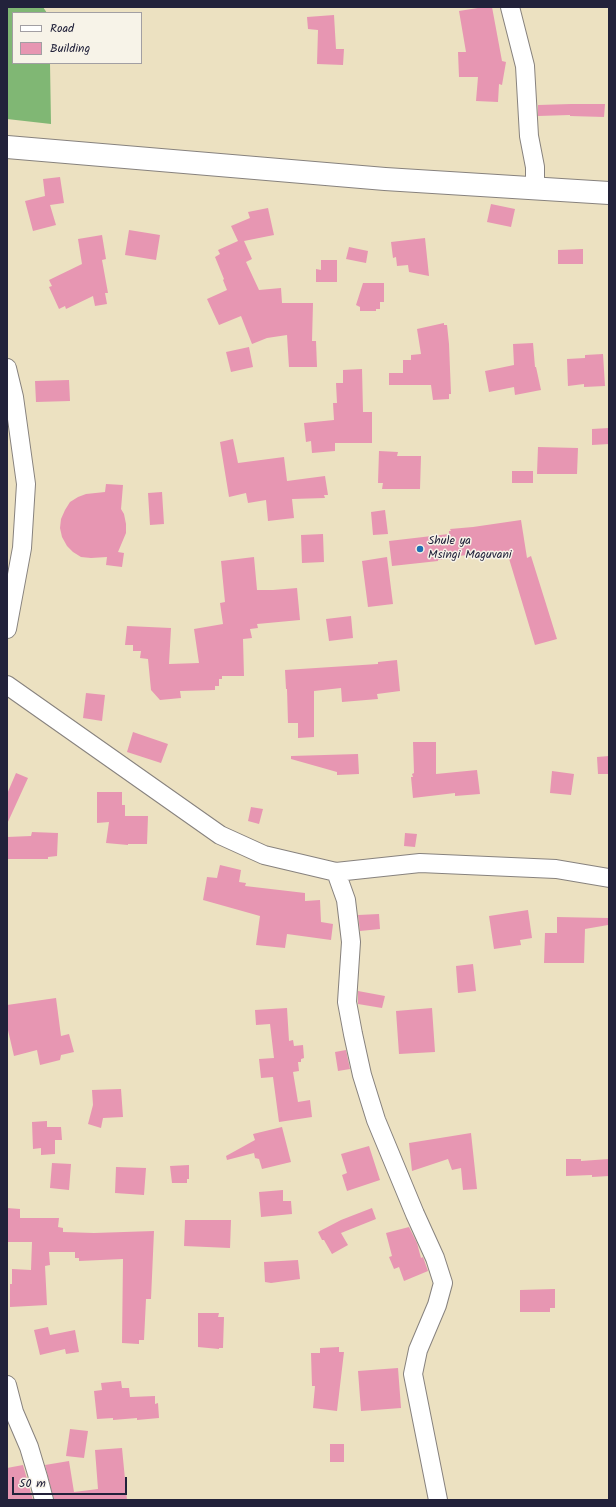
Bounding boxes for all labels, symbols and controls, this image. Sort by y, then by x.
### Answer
legend [12,12,142,64]
text: Road [50,19,74,38]
text: Building [50,39,90,58]
place label: Shule ya Msingi Maguvani [428,535,512,563]
marker: Shule ya Msingi Maguvani [415,544,425,554]
scale bar [14,1469,129,1495]
text: 50 m [19,1474,46,1493]

